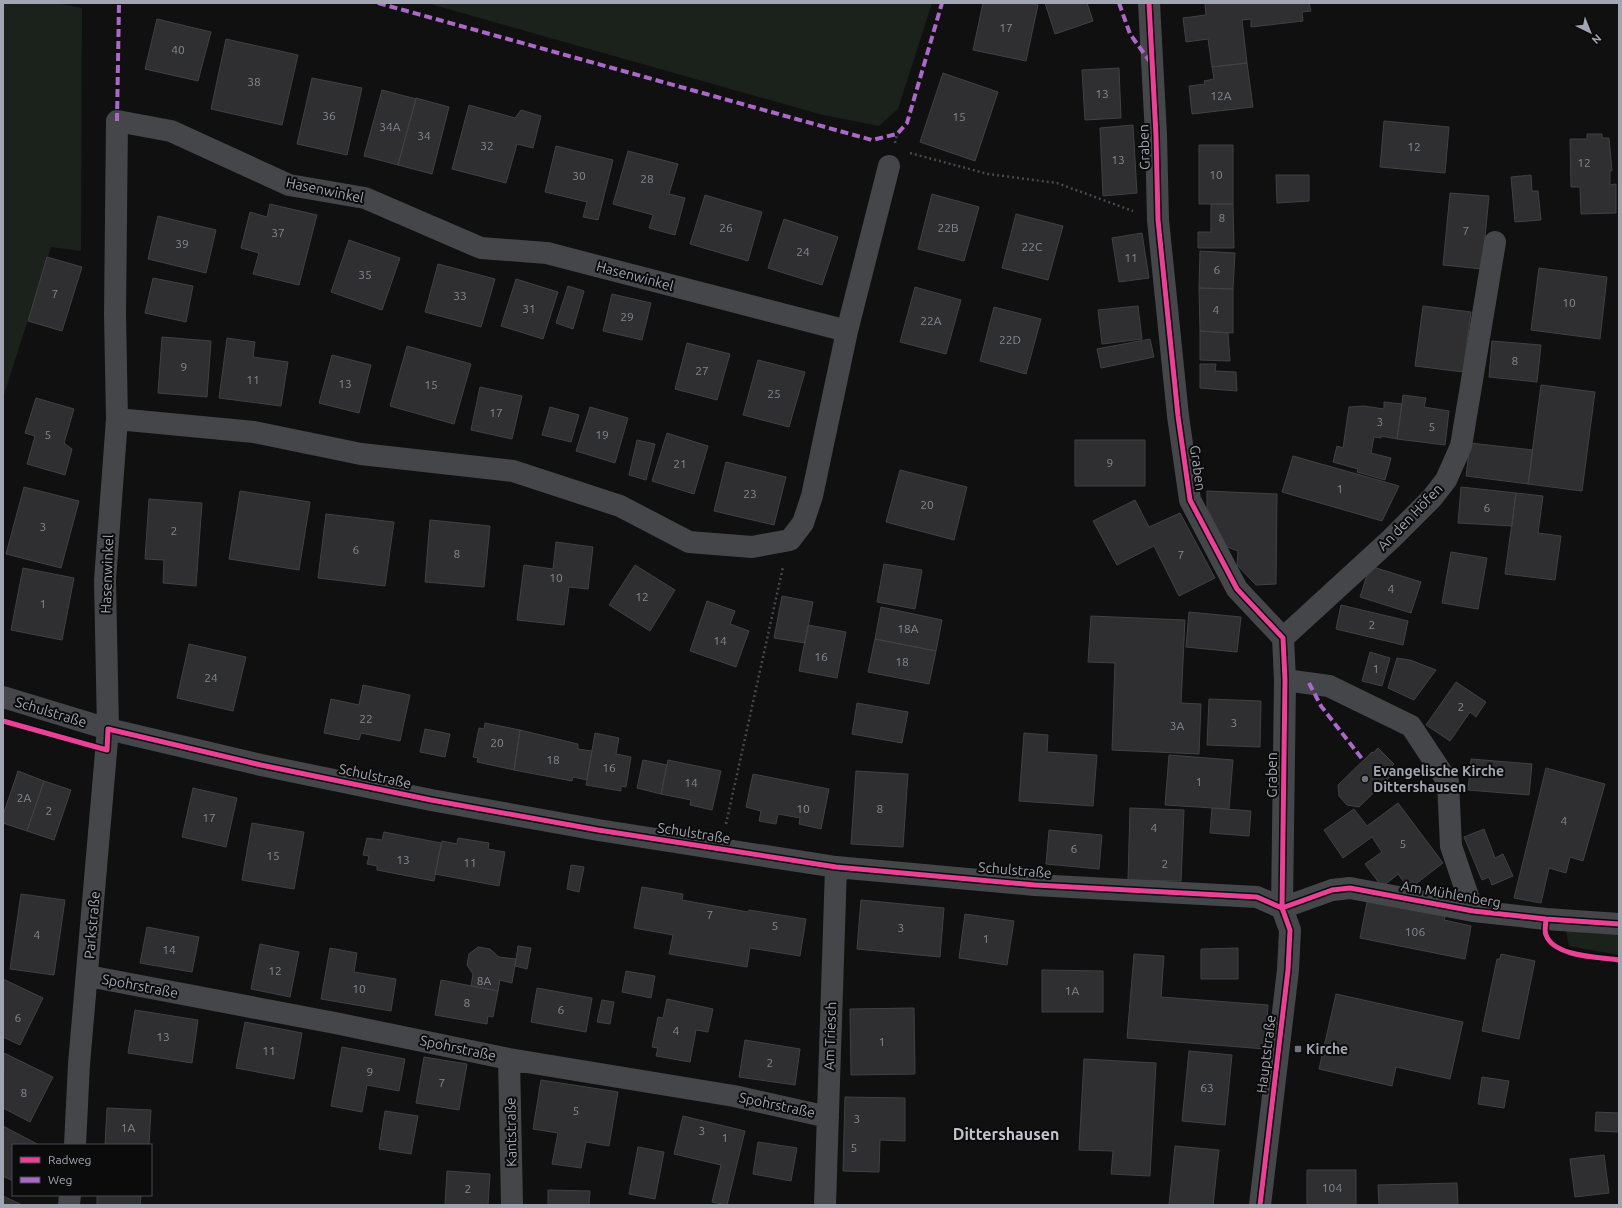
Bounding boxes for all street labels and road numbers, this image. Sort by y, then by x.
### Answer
street label: Graben [1135,124,1153,170]
street label: Hasenwinkel [285,174,366,206]
street label: Hasenwinkel [595,258,676,294]
street label: Graben [1187,444,1209,492]
street label: An den Höfen [1374,480,1446,554]
street label: Hasenwinkel [98,534,116,614]
street label: Schulstraße [13,694,89,730]
street label: Graben [1264,752,1280,798]
street label: Schulstraße [337,761,413,791]
street label: Schulstraße [656,819,732,847]
street label: Schulstraße [978,859,1052,881]
street label: Am Mühlenberg [1400,877,1502,911]
street label: Parkstraße [81,890,103,960]
street label: Spohrstraße [101,971,179,1001]
street label: Am Triesch [821,1001,839,1071]
street label: Hauptstraße [1253,1014,1279,1094]
street label: Spohrstraße [419,1032,497,1064]
street label: Spohrstraße [738,1089,816,1121]
street label: Kantstraße [502,1097,520,1167]

